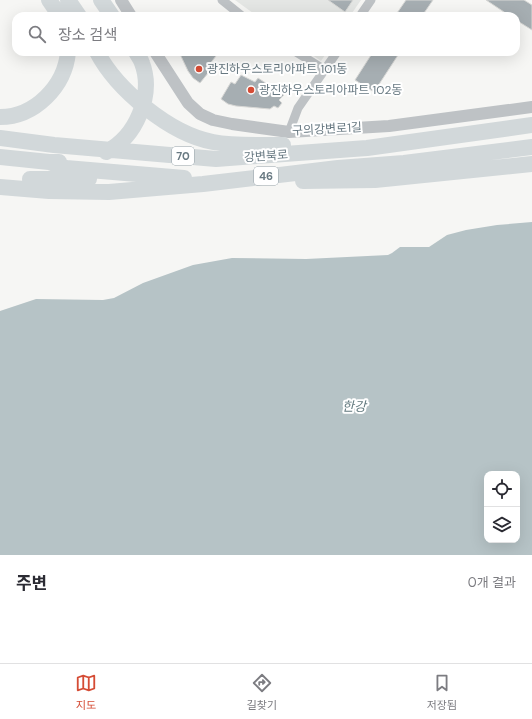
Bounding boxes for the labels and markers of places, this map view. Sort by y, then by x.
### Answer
place label: 광진하우스토리아파트 101동 [207,61,347,77]
marker: 광진하우스토리아파트 101동 [194,64,204,74]
place label: 광진하우스토리아파트 102동 [259,82,402,98]
marker: 광진하우스토리아파트 102동 [246,85,256,95]

